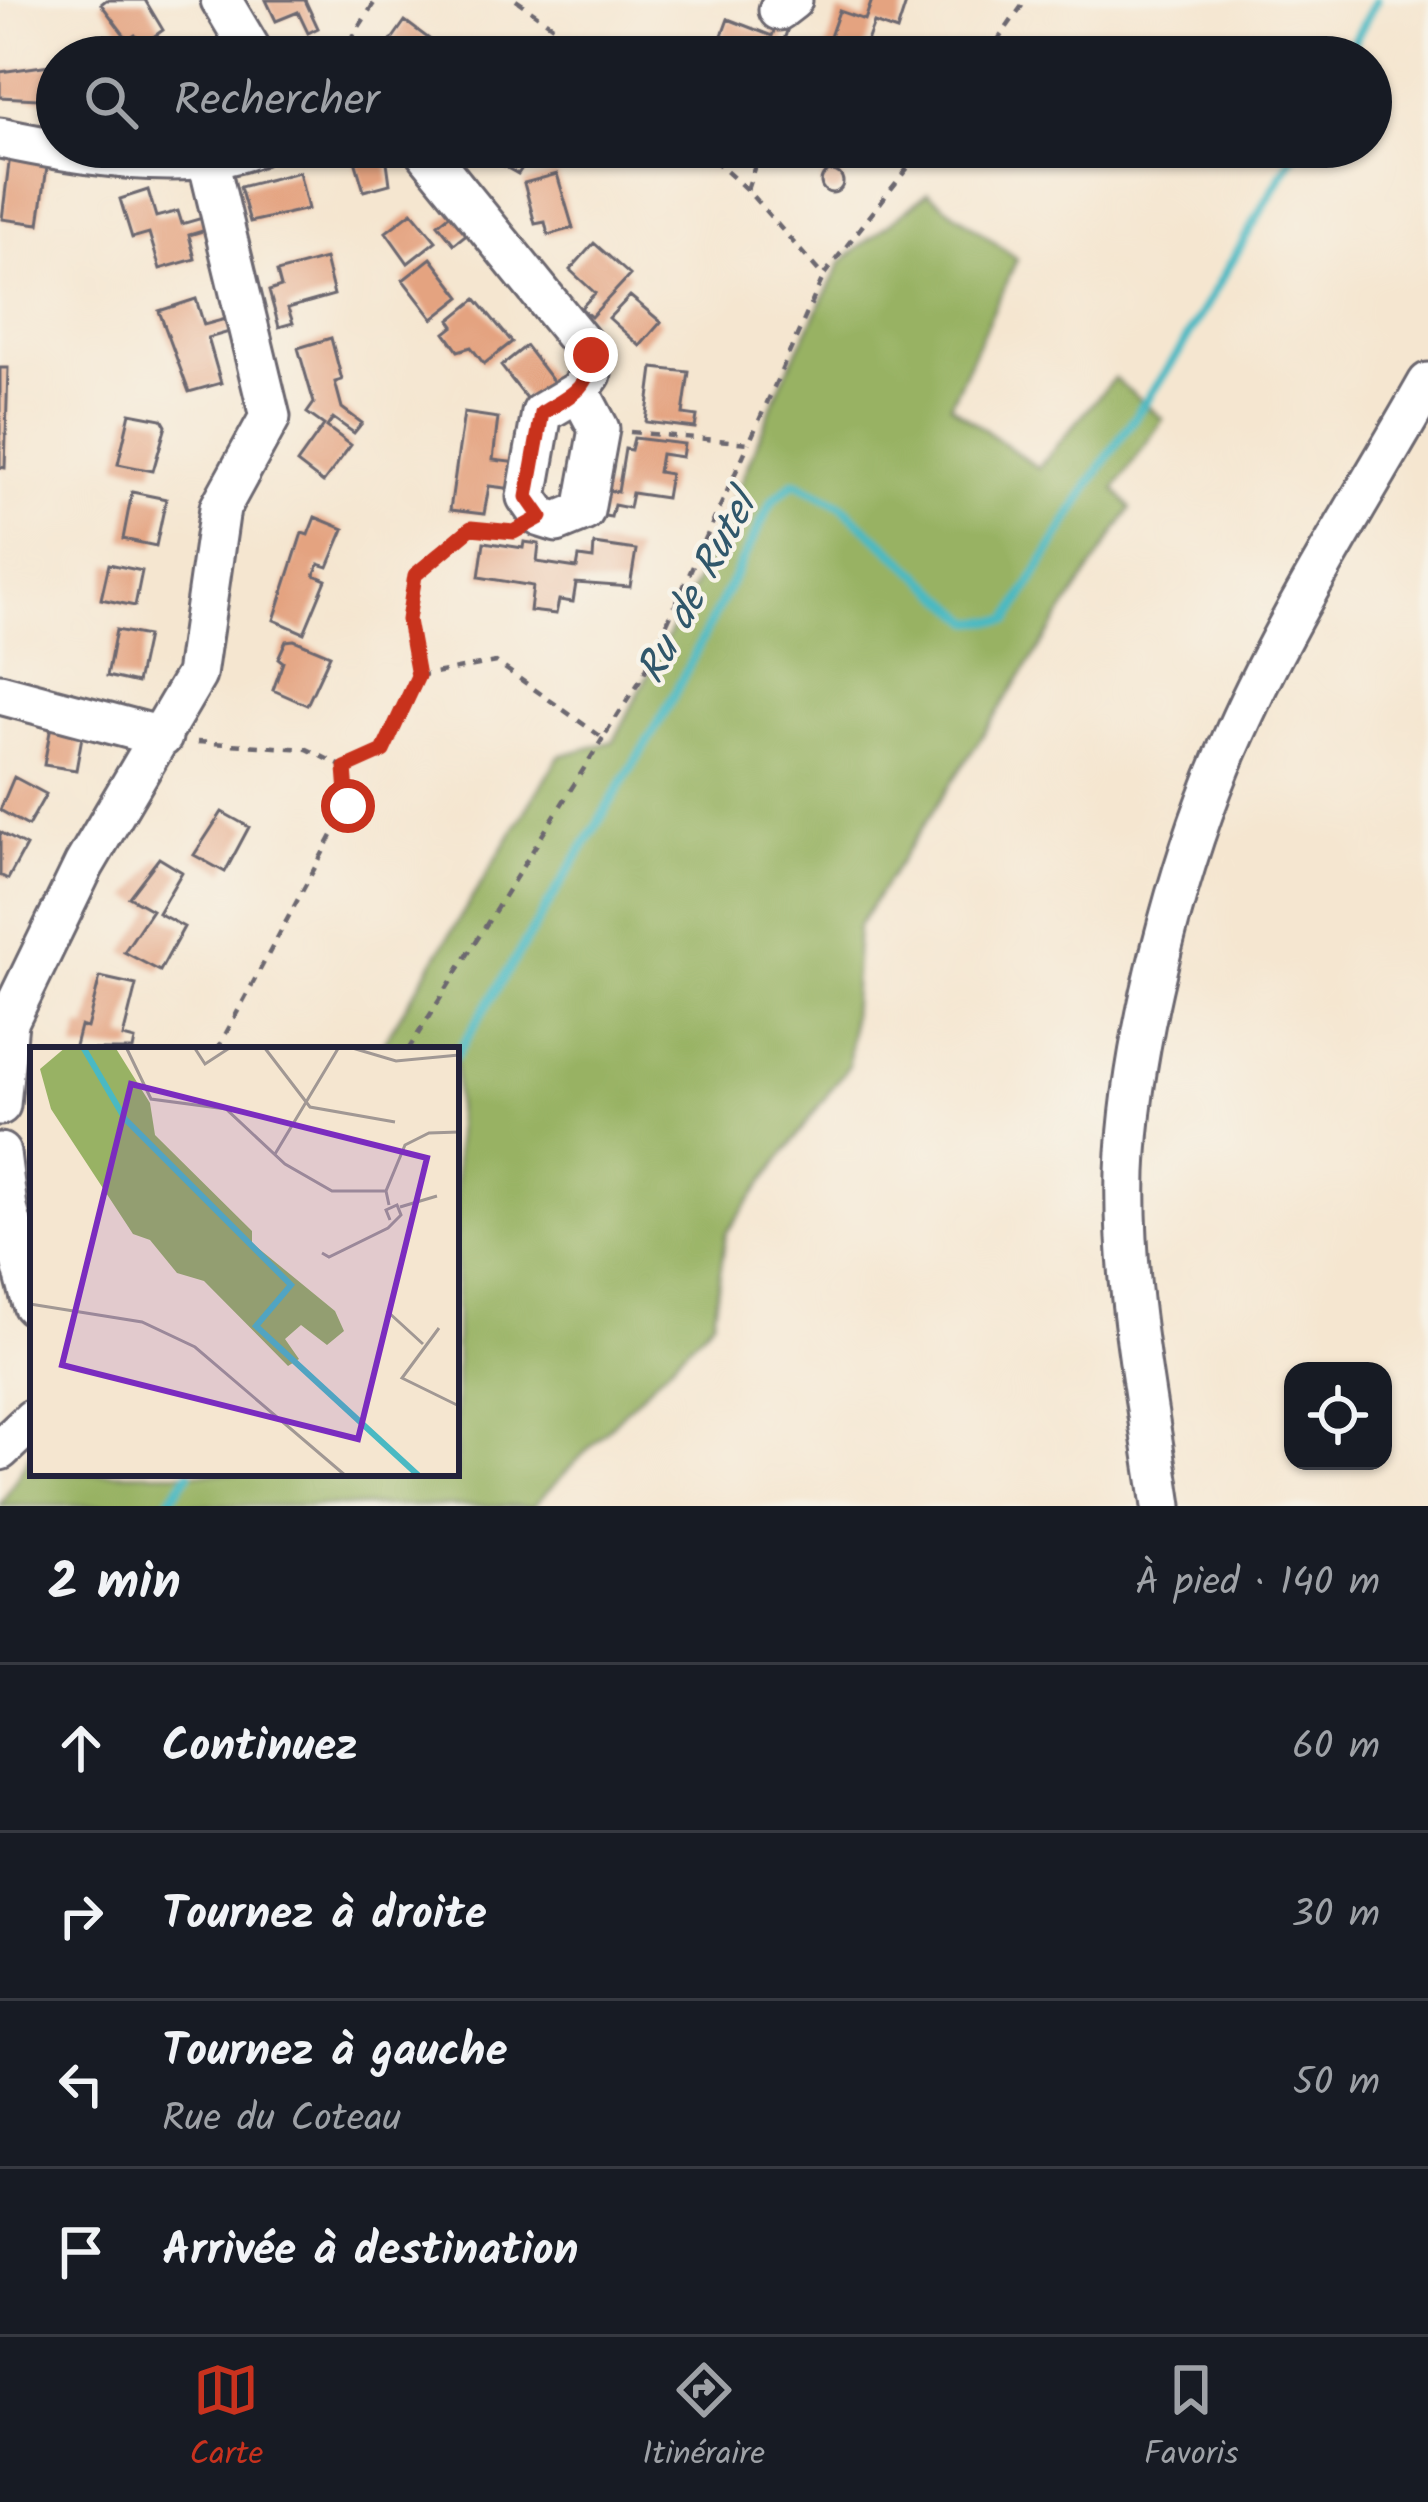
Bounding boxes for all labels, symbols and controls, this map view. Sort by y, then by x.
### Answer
search box [36,36,1392,168]
text: Rechercher [174,66,379,138]
icon: search [78,69,144,135]
route end [564,328,618,382]
water label: Ru de Rutel [620,474,780,696]
route start [321,779,375,833]
inset map [30,1047,459,1476]
map controls [1284,1362,1392,1470]
button: locate [1284,1362,1392,1470]
text: 2 min [48,1544,181,1625]
text: À pied · 140 m [1135,1553,1380,1615]
text: Continuez [162,1712,358,1784]
icon: ahead [48,1715,114,1781]
text: 60 m [1292,1717,1380,1779]
text: Tournez à droite [162,1880,487,1952]
icon: right [48,1883,114,1949]
text: 30 m [1292,1885,1380,1947]
text: Tournez à gauche [162,2017,507,2089]
icon: left [48,2051,114,2117]
text: 50 m [1293,2053,1380,2115]
text: Rue du Coteau [162,2089,401,2151]
text: Arrivée à destination [162,2216,579,2288]
icon: arrive [48,2219,114,2285]
tab: Carte [189,2357,263,2482]
tab: Itinéraire [642,2357,765,2482]
tab: Favoris [1144,2357,1239,2482]

